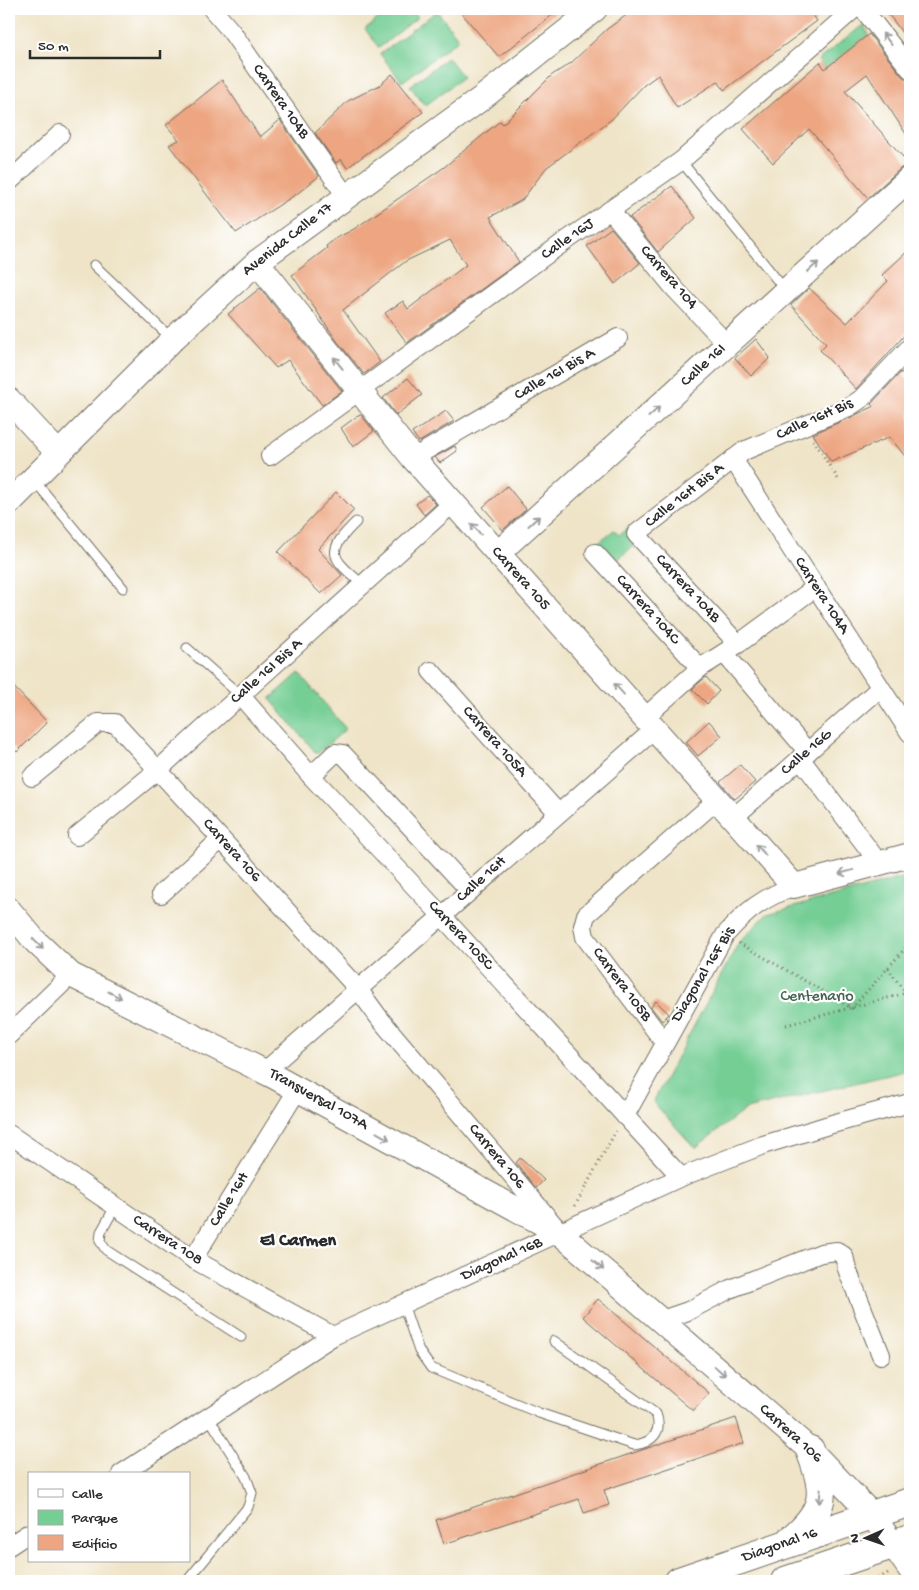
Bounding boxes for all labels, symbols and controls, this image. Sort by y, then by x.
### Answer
scale bar [30,28,160,60]
one-way arrow [881,33,892,46]
text: 50 m [38,38,69,56]
street label: Carrera 104B [247,61,313,144]
street label: Avenida Calle 17 [239,198,337,281]
street label: Calle 16J [538,214,599,265]
street label: Carrera 104 [635,242,701,314]
one-way arrow [807,261,820,273]
street label: Calle 16I [677,340,731,392]
street label: Calle 16I Bis A [511,344,600,406]
one-way arrow [333,357,344,370]
street label: Calle 16H Bis [774,394,857,445]
one-way arrow [648,406,661,418]
street label: Calle 16H Bis A [642,458,729,533]
one-way arrow [527,515,540,527]
one-way arrow [470,522,481,535]
street label: Carrera 105 [486,543,554,615]
street label: Carrera 104B [650,551,724,628]
street label: Carrera 104A [789,554,854,639]
street label: Carrera 104C [611,571,684,650]
street label: Calle 16I Bis A [227,634,308,709]
one-way arrow [613,683,624,696]
street label: Carrera 105A [457,703,532,783]
street label: Calle 16G [778,725,837,780]
street label: Carrera 106 [197,815,265,887]
one-way arrow [756,843,767,856]
street label: Calle 16H [453,852,511,907]
one-way arrow [839,868,855,877]
street label: Carrera 105C [423,897,498,976]
street label: Diagonal 16F Bis [668,923,741,1027]
one-way arrow [32,938,44,950]
street label: Carrera 105B [587,944,655,1026]
park label: Centenario [780,988,854,1007]
one-way arrow [107,991,122,1000]
street label: Transversal 107A [264,1064,372,1136]
street label: Carrera 106 [463,1121,529,1194]
one-way arrow [375,1131,390,1141]
street label: Calle 16H [206,1169,255,1231]
street label: Carrera 108 [128,1211,206,1271]
district label: El Carmen [260,1231,337,1252]
street label: Diagonal 16B [458,1233,546,1287]
one-way arrow [591,1259,604,1271]
one-way arrow [714,1365,727,1377]
street label: Carrera 106 [754,1400,826,1468]
legend [28,1472,190,1562]
text: Calle [72,1486,103,1504]
one-way arrow [816,1488,825,1504]
text: Parque [71,1510,118,1528]
north arrow [842,1512,892,1562]
street label: Diagonal 16 [739,1524,821,1568]
text: N [847,1534,864,1543]
text: Edificio [72,1536,118,1554]

